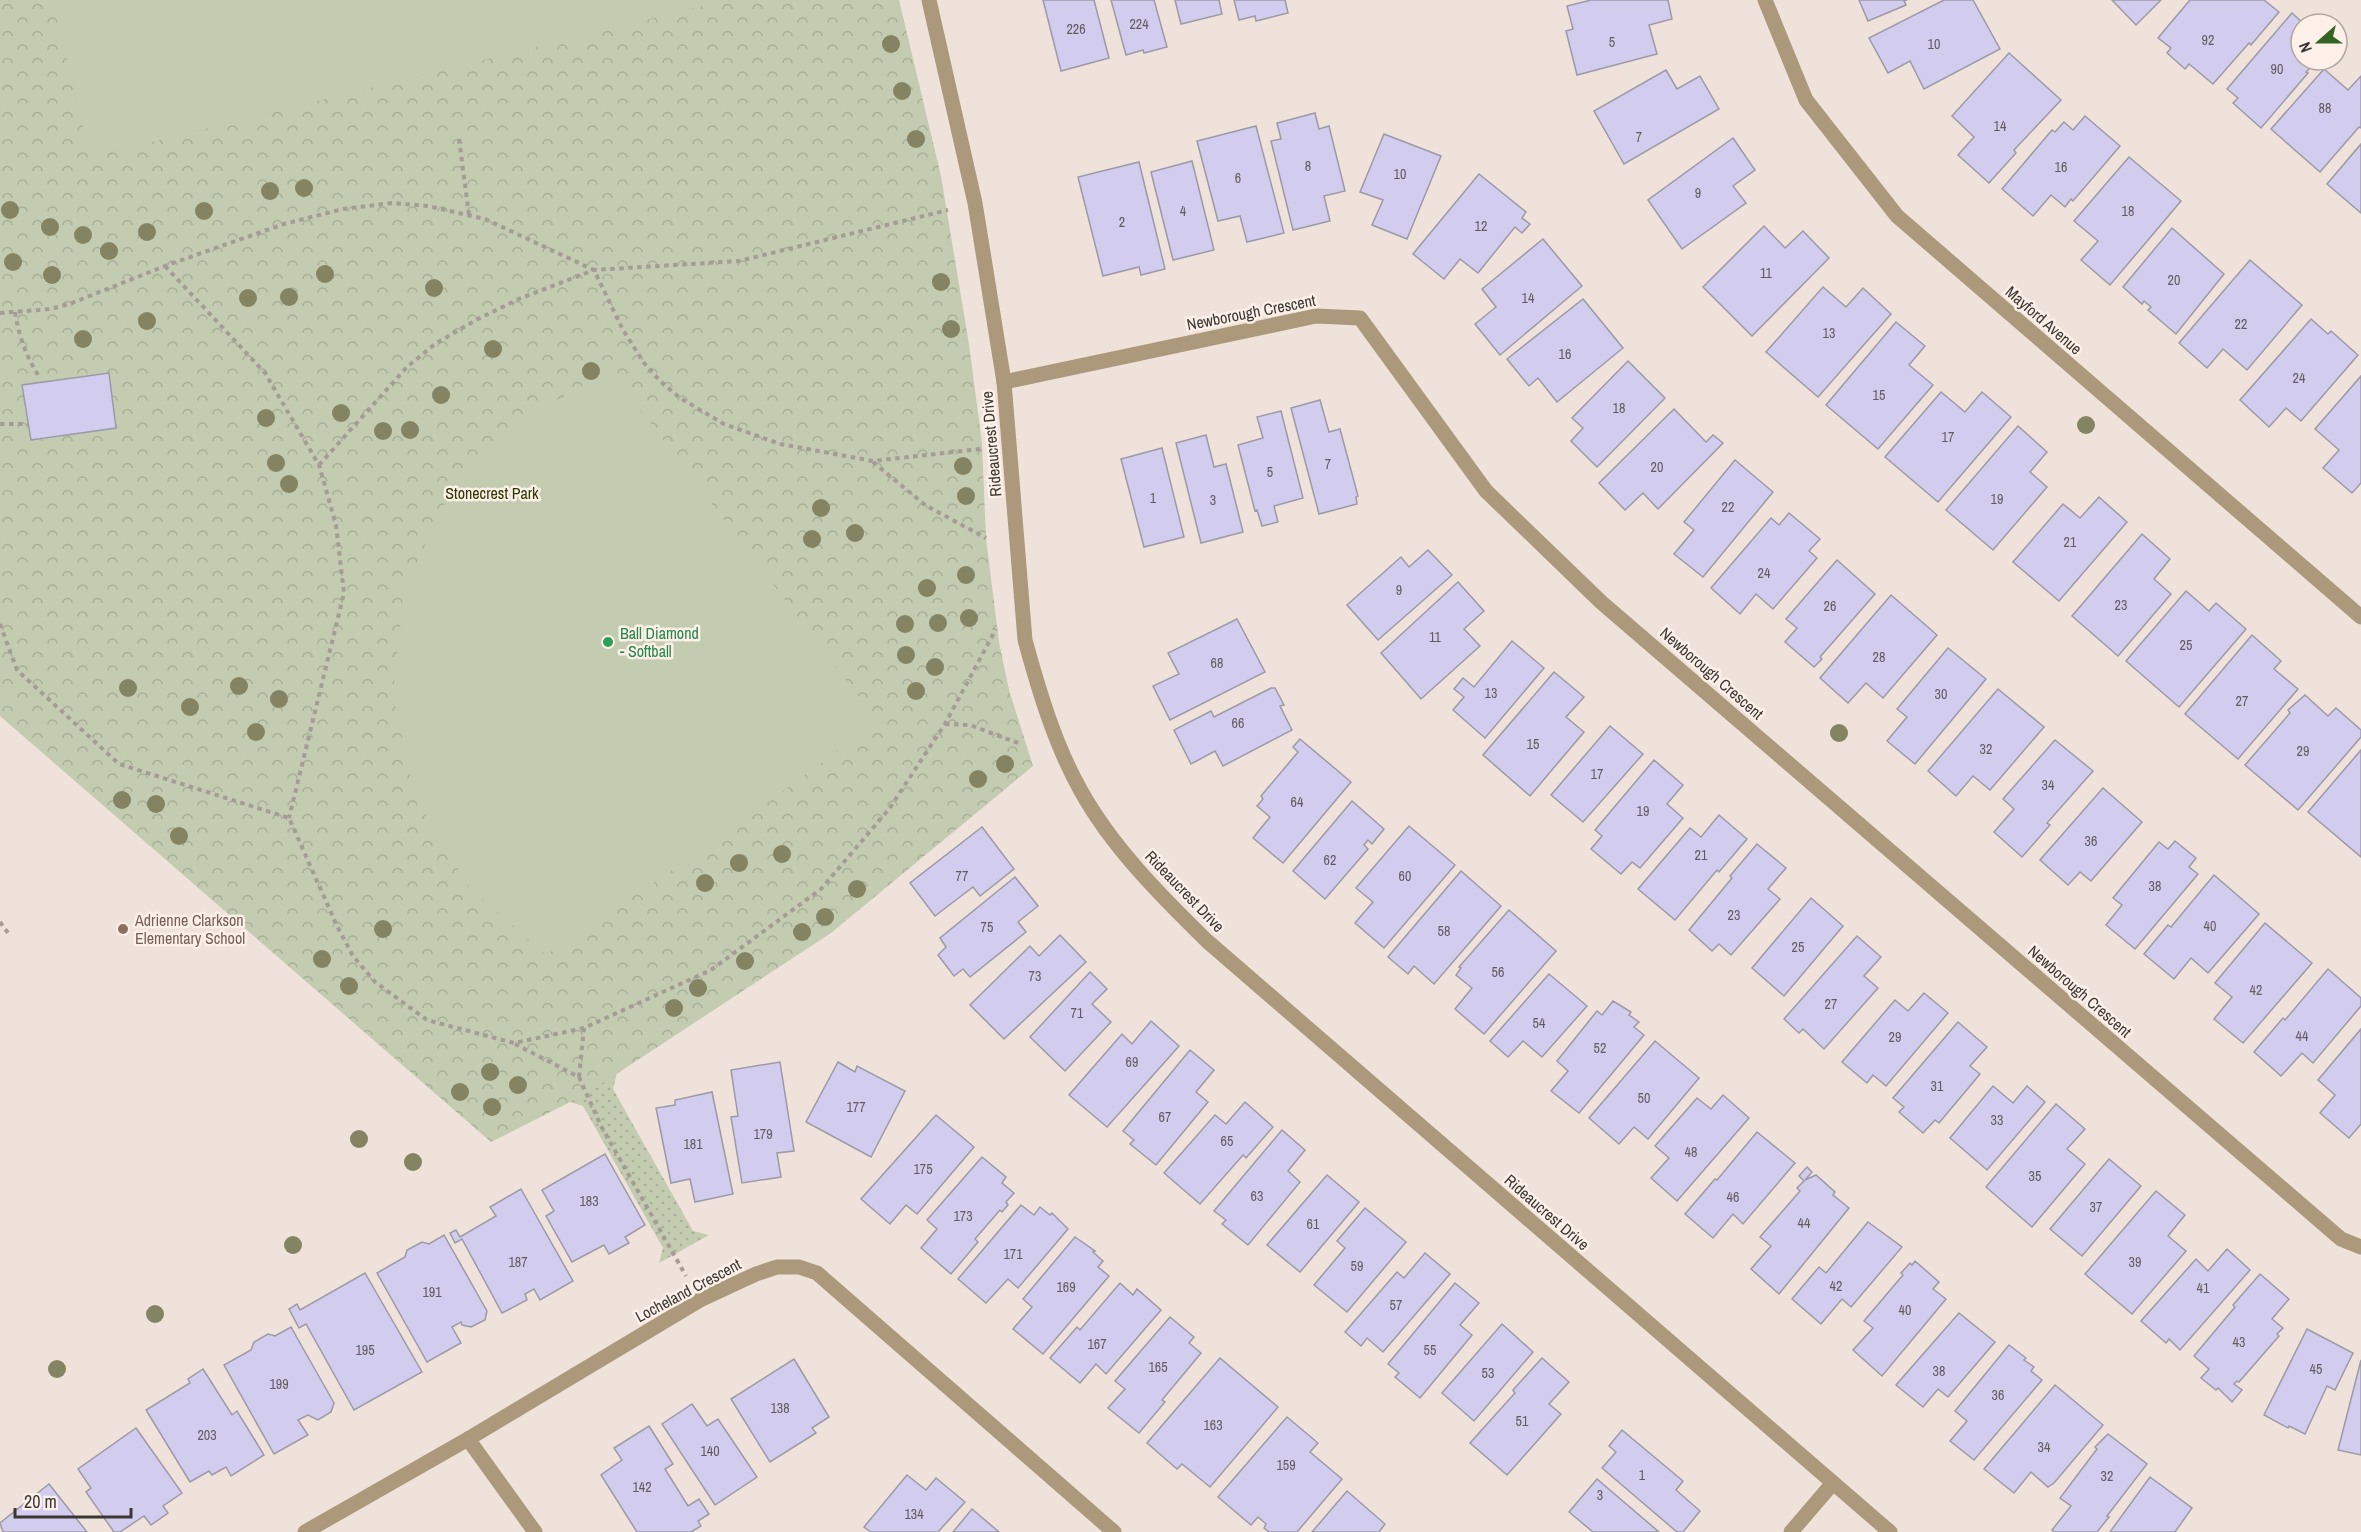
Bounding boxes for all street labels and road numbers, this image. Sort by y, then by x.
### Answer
street label: Mayford Avenue [2001,281,2087,359]
street label: Newborough Crescent [1185,289,1318,335]
street label: Rideaucrest Drive [975,390,1007,498]
street label: Newborough Crescent [1656,622,1769,724]
street label: Rideaucrest Drive [1140,845,1230,937]
street label: Newborough Crescent [2024,940,2137,1042]
street label: Rideaucrest Drive [1500,1169,1594,1255]
street label: Locheland Crescent [631,1253,745,1327]

